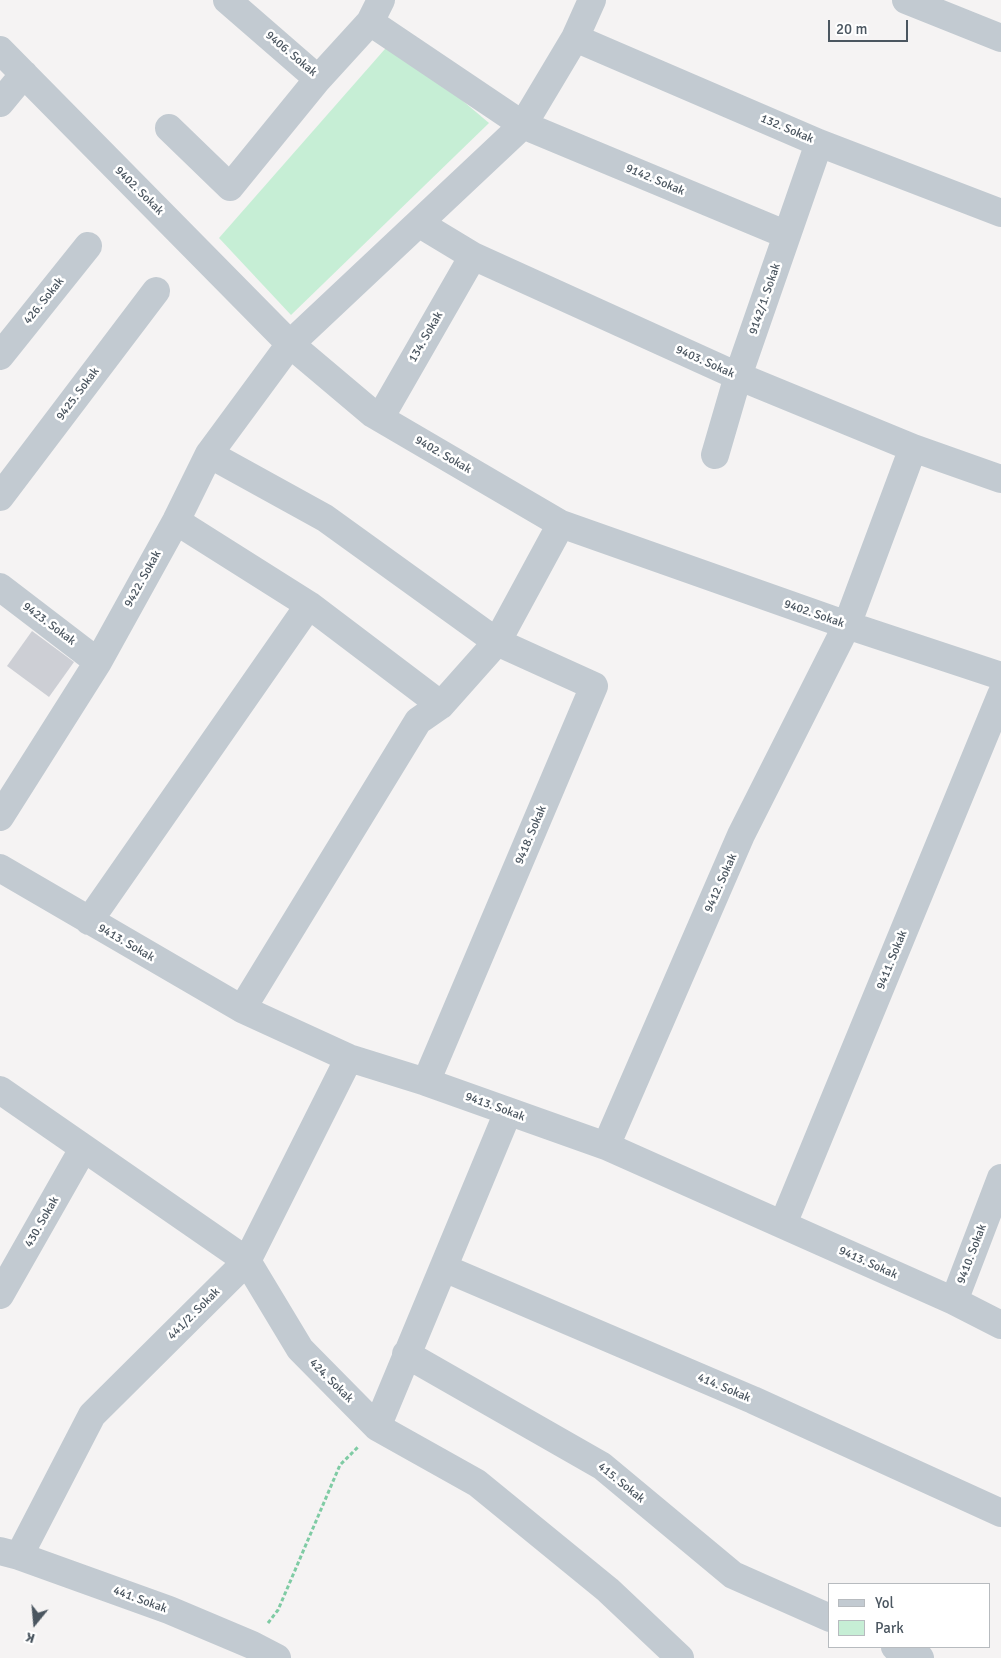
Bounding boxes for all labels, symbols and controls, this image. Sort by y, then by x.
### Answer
scale bar [831,10,911,42]
text: 20 m [836,20,867,38]
street label: 9406. Sokak [262,28,320,80]
street label: 132. Sokak [758,111,816,147]
street label: 9142. Sokak [623,161,687,199]
street label: 9402. Sokak [112,164,166,218]
street label: 9142/1. Sokak [746,262,784,336]
street label: 426. Sokak [21,275,67,327]
street label: 134. Sokak [406,309,446,365]
street label: 9403. Sokak [673,343,737,381]
street label: 9425. Sokak [53,365,103,423]
street label: 9402. Sokak [412,433,474,477]
street label: 9422. Sokak [121,548,165,610]
street label: 9402. Sokak [782,597,846,631]
street label: 9423. Sokak [20,599,78,649]
street label: 9418. Sokak [512,803,550,867]
street label: 9412. Sokak [702,851,740,915]
street label: 9413. Sokak [95,921,157,965]
street label: 9411. Sokak [874,928,910,992]
street label: 9413. Sokak [463,1090,527,1124]
street label: 430. Sokak [22,1194,62,1250]
street label: 9410. Sokak [954,1222,990,1286]
street label: 9413. Sokak [836,1244,900,1282]
street label: 441/2. Sokak [165,1285,223,1343]
street label: 424. Sokak [306,1356,356,1406]
street label: 414. Sokak [695,1370,753,1406]
street label: 415. Sokak [595,1460,647,1506]
legend [828,1583,991,1648]
street label: 441. Sokak [111,1584,169,1616]
text: Yol [875,1594,894,1612]
north arrow [10,1598,60,1648]
text: Park [875,1619,904,1637]
text: K [24,1628,37,1647]

